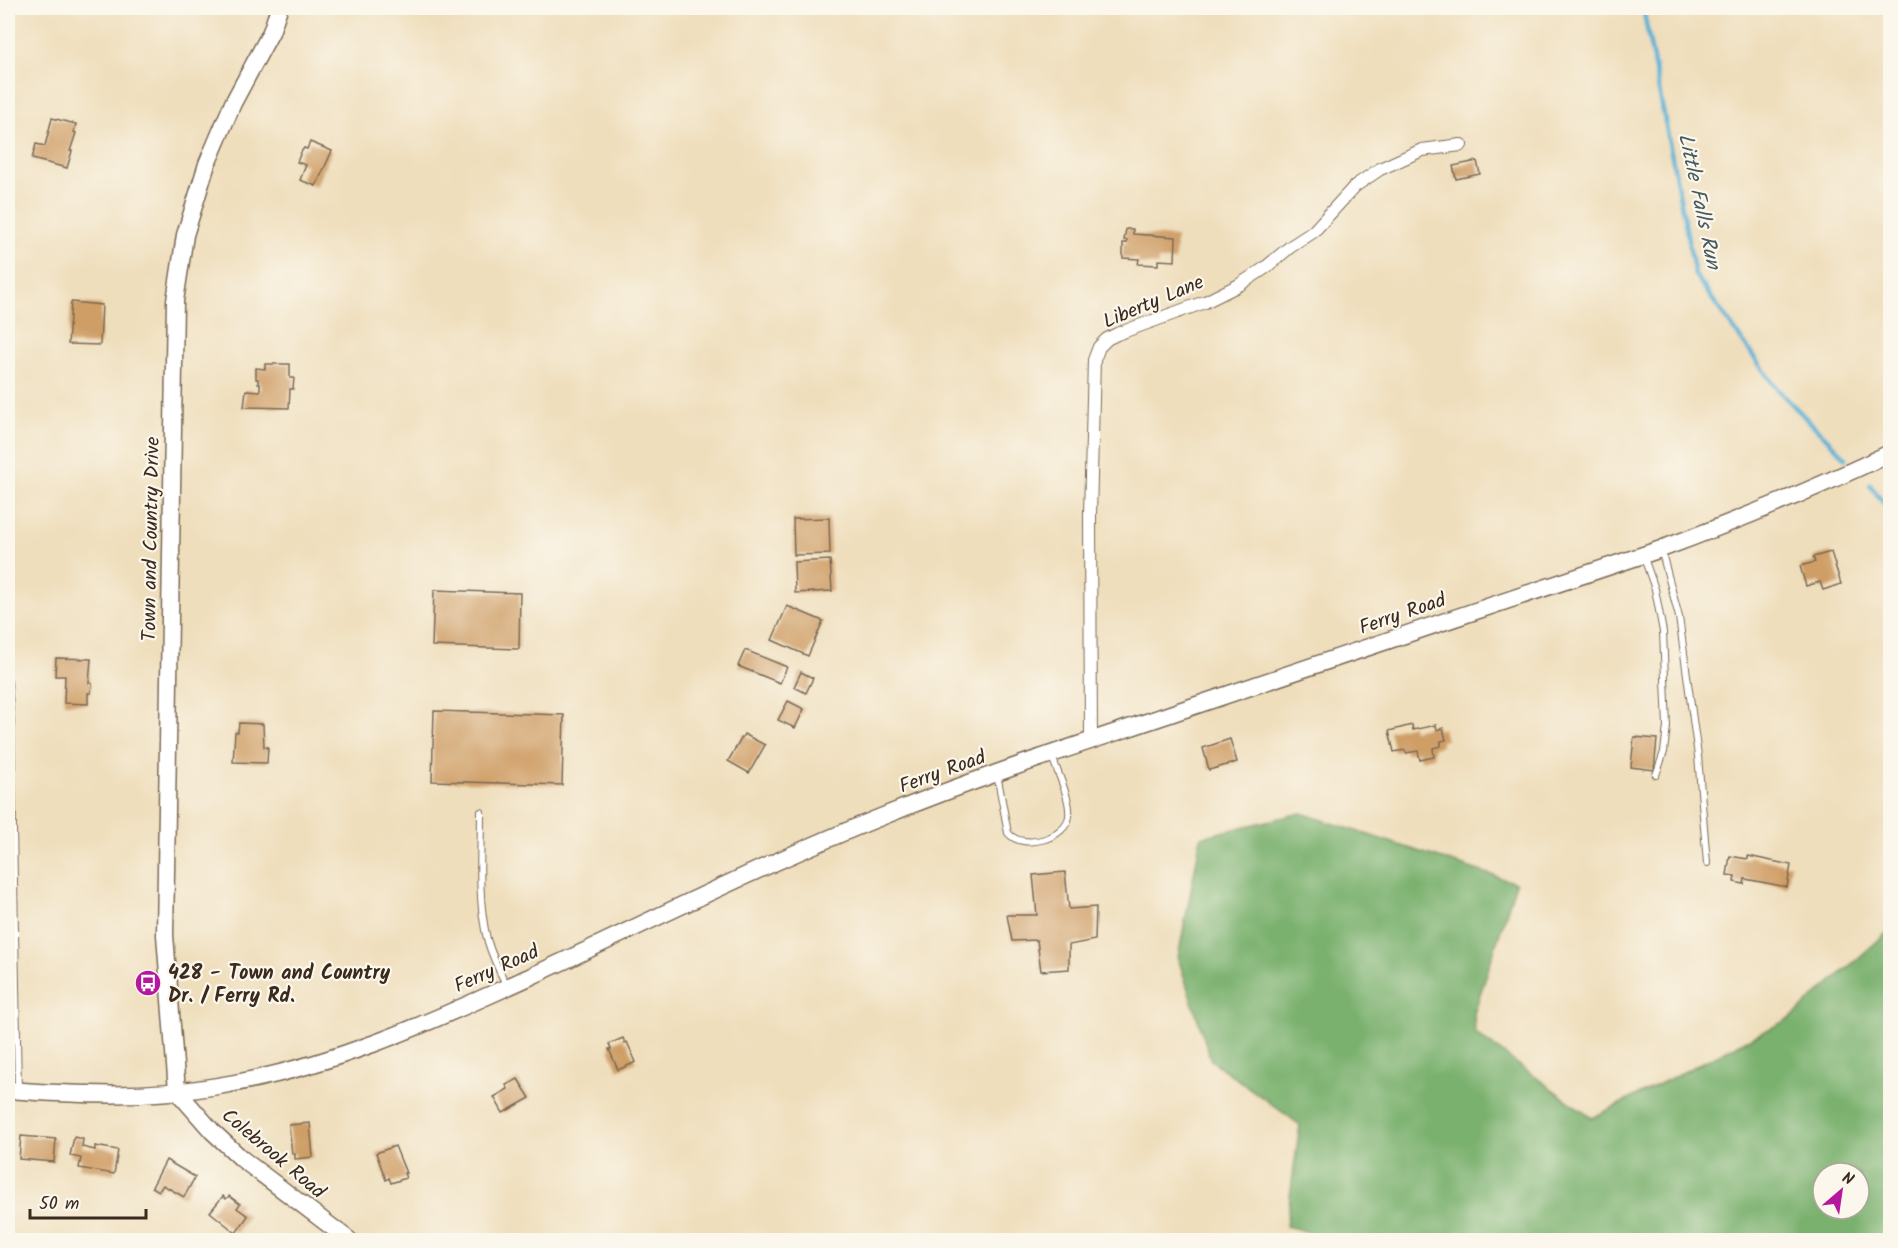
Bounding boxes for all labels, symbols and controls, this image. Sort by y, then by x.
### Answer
water label: Little Falls Run [1668,130,1729,274]
street label: Liberty Lane [1098,267,1209,338]
street label: Town and Country Drive [134,436,170,642]
street label: Ferry Road [1355,585,1451,645]
street label: Ferry Road [895,742,991,803]
street label: Ferry Road [449,936,545,1003]
place label: 428 - Town and Country Dr. / Ferry Rd. [168,958,391,1013]
bus stop icon: 428 - Town and Country Dr. / Ferry Rd. [133,968,163,998]
street label: Colebrook Road [214,1101,333,1208]
north arrow [1811,1161,1871,1221]
text: N [1837,1166,1858,1193]
scale bar [30,1182,146,1220]
text: 50 m [39,1190,79,1219]

